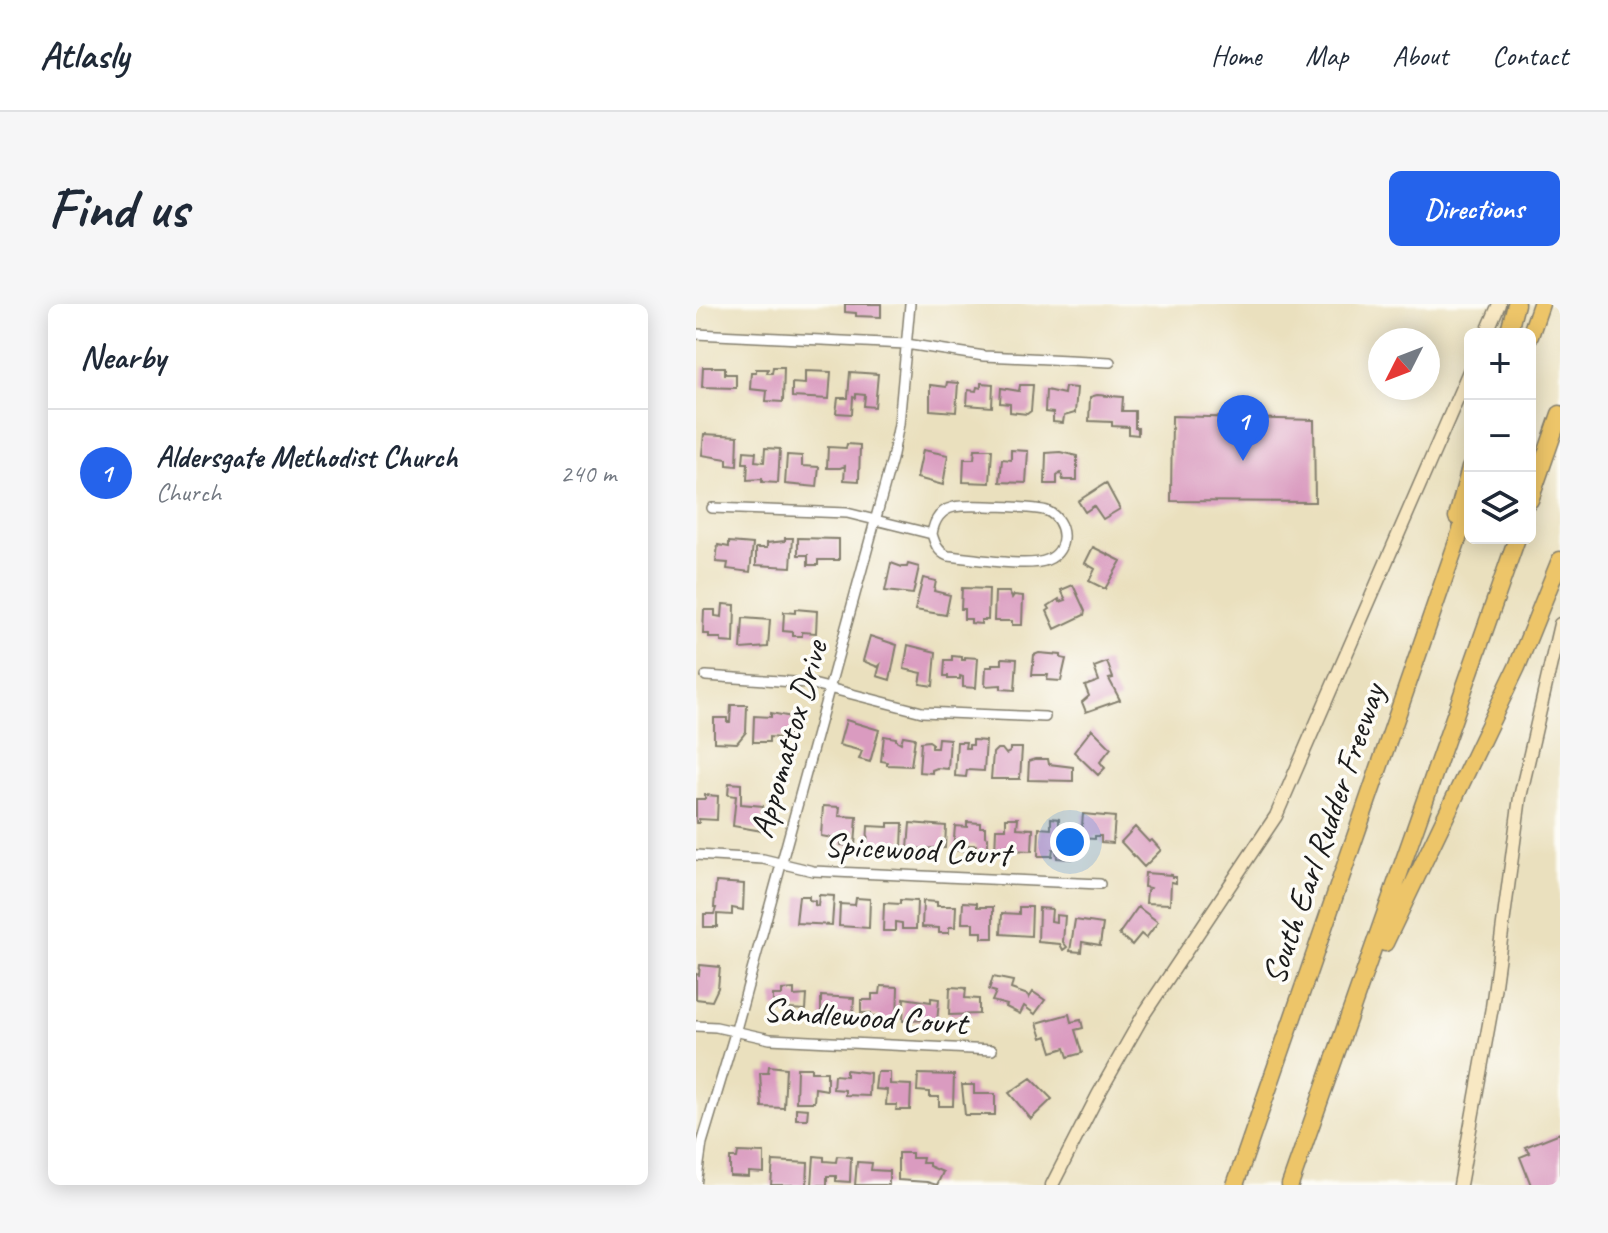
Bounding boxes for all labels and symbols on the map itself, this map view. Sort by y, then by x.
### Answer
north arrow [1368,328,1440,400]
pin: 1 [1217,395,1269,461]
street label: Appomattox Drive [739,634,837,842]
street label: South Earl Rudder Freeway [1251,676,1395,990]
your location [1050,822,1090,862]
street label: Spicewood Court [823,823,1016,876]
street label: Sandlewood Court [762,987,972,1045]

